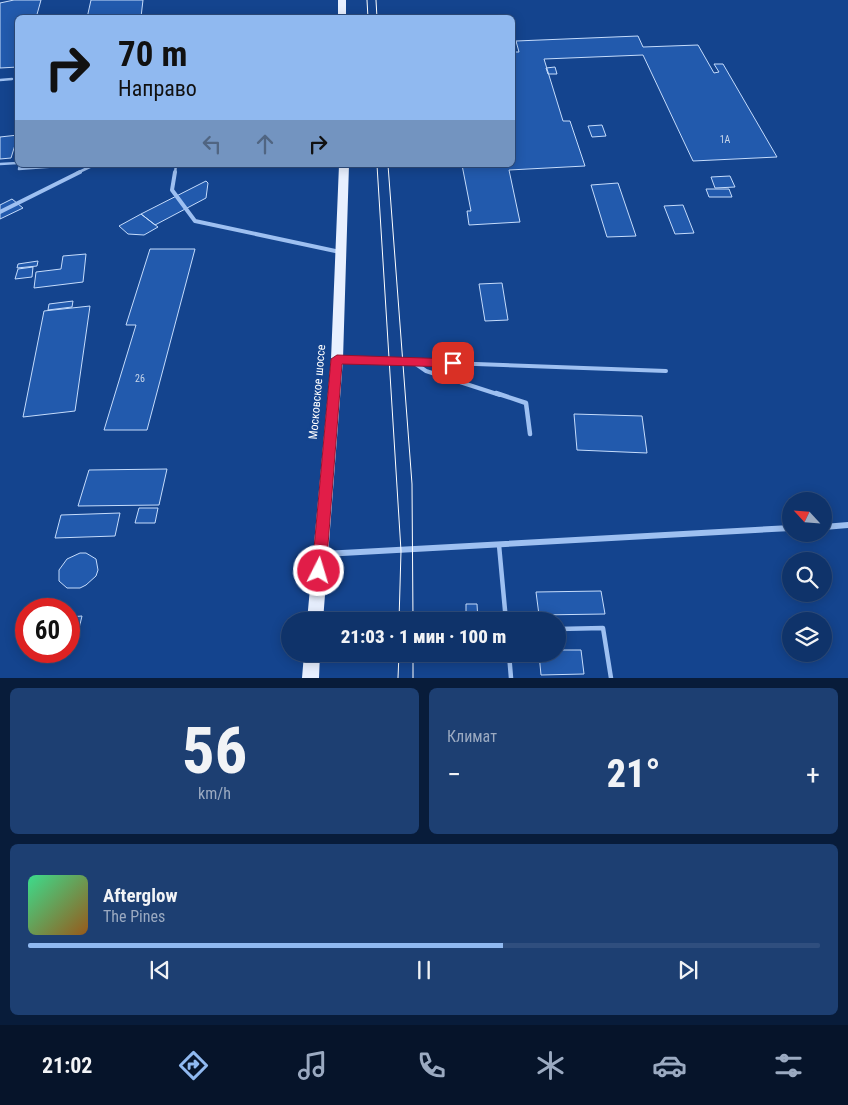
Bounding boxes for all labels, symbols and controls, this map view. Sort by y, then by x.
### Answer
text: 70 m [118,34,187,75]
icon: right [35,35,100,100]
text: Направо [118,76,197,101]
icon: left [198,130,226,158]
icon: ahead [251,130,279,158]
icon: right [304,130,332,158]
house number: 1А [720,134,731,145]
pin [432,342,474,384]
street label: Московское шоссе [306,344,328,440]
icon: arrive [439,349,467,377]
house number: 26 [135,373,145,384]
north arrow [782,492,832,542]
map controls [782,492,832,662]
position arrow [292,544,344,596]
button: search [782,552,832,602]
speed limit sign: 60 [15,598,80,663]
button: layers [782,612,832,662]
text: 21:03 · 1 мин · 100 m [341,625,506,648]
text: 56 [182,713,247,789]
text: Климат [447,727,497,746]
text: 21° [607,752,660,796]
text: − [447,758,461,791]
text: + [806,758,820,791]
text: km/h [198,784,231,803]
text: Afterglow [103,884,177,907]
text: The Pines [103,907,165,926]
icon: previous [146,956,174,984]
icon: pause [410,956,438,984]
icon: next [674,956,702,984]
icon: directions [176,1048,211,1083]
icon: music [295,1048,330,1083]
icon: phone [414,1048,449,1083]
icon: climate [533,1048,568,1083]
icon: car [652,1048,687,1083]
icon: filters [771,1048,806,1083]
text: 21:02 [42,1053,92,1078]

